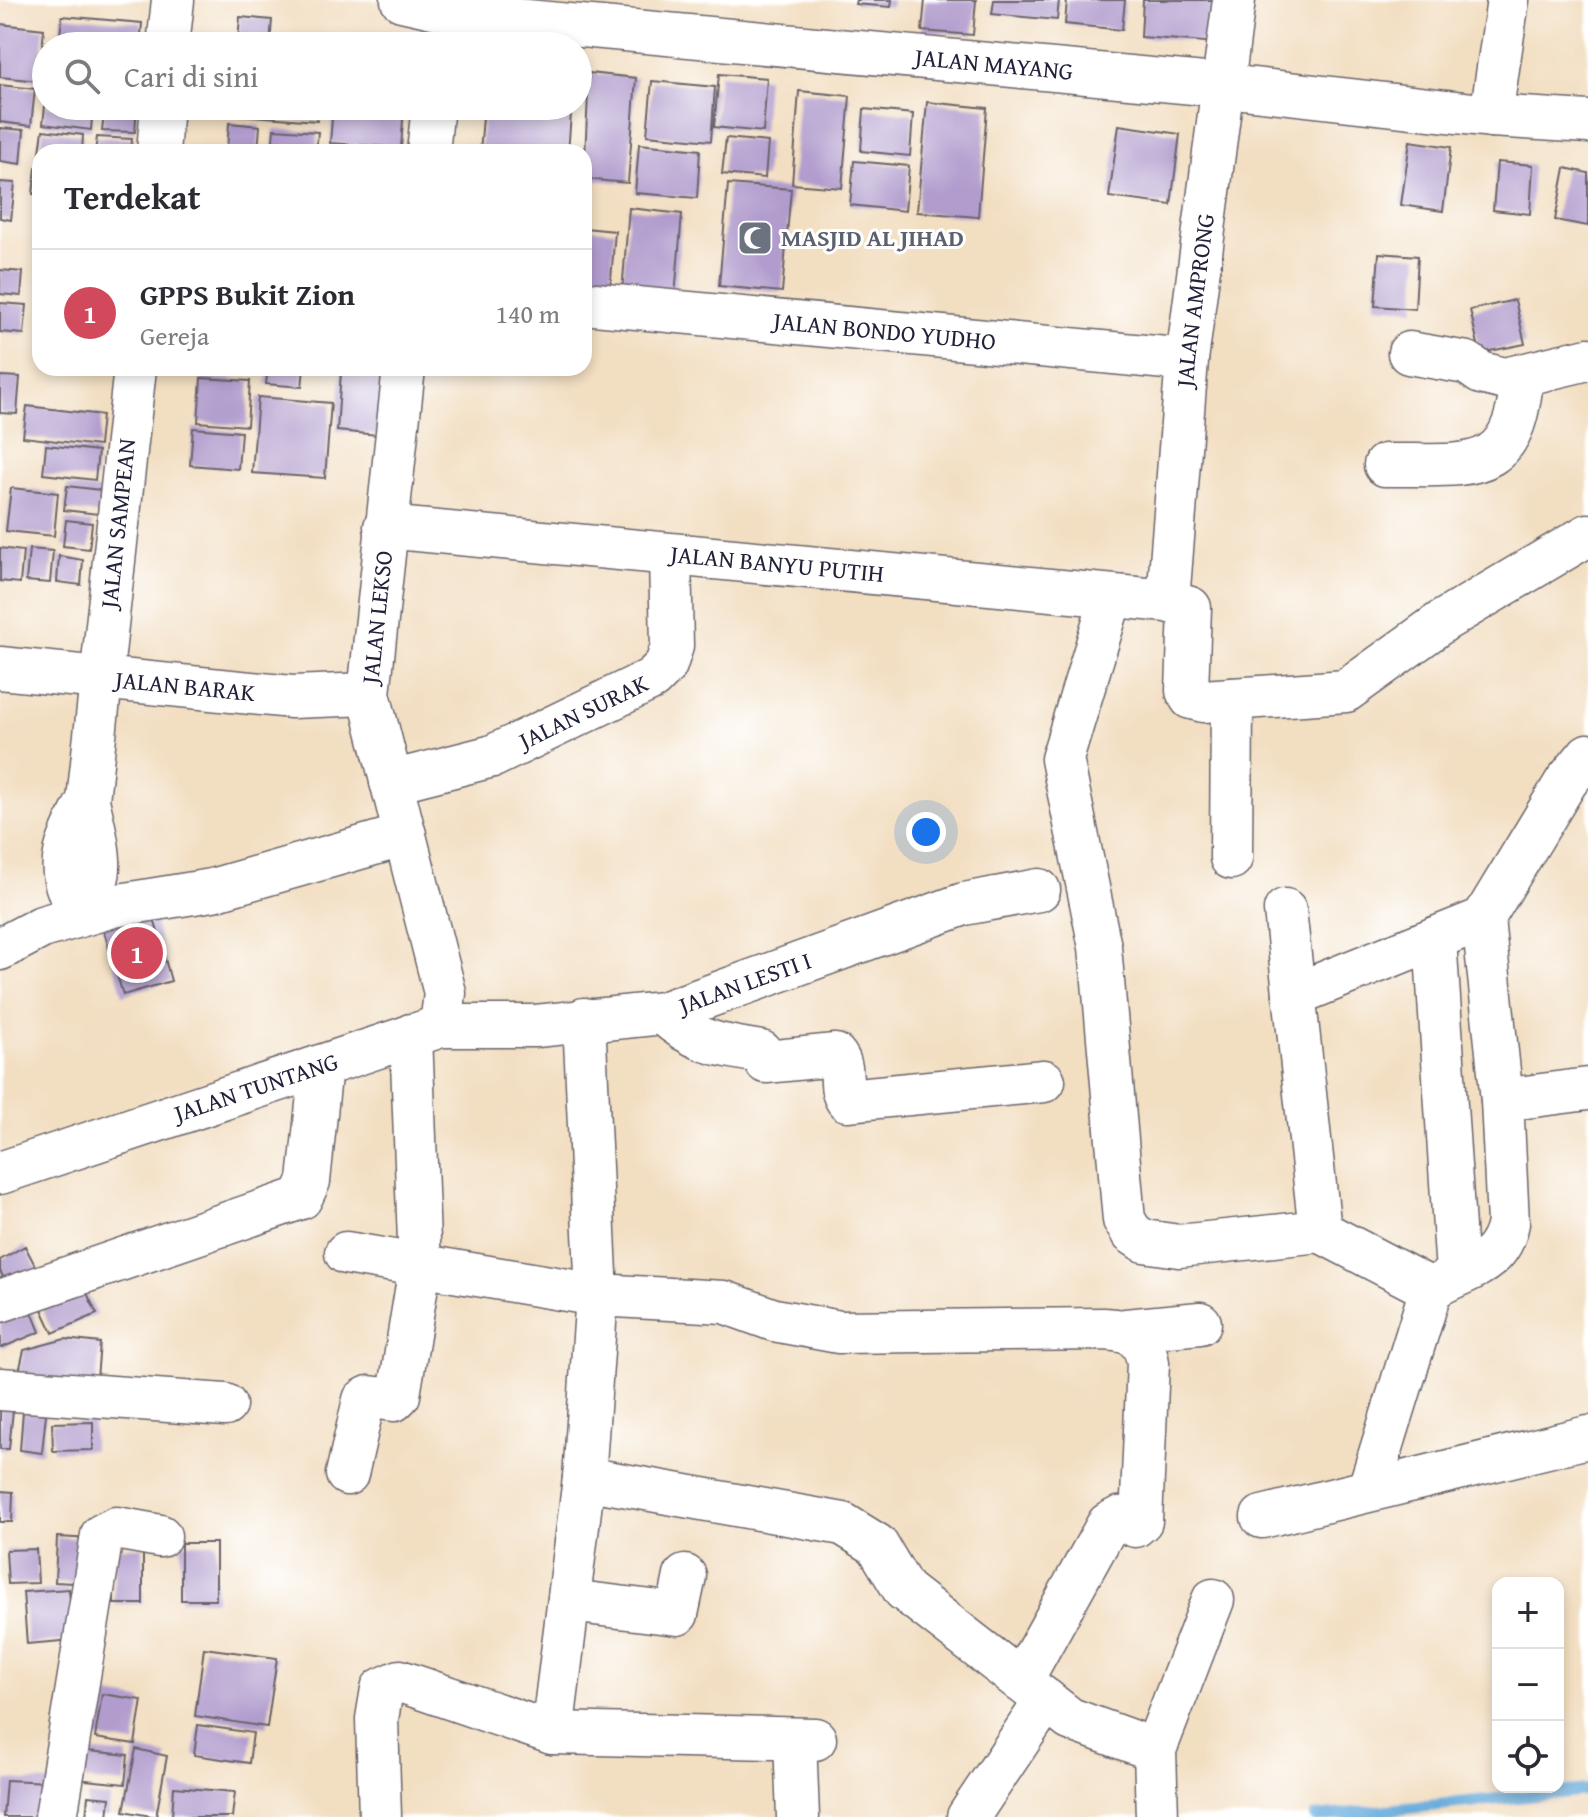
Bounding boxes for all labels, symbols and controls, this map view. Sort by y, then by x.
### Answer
search box [32,32,592,120]
street label: JALAN MAYANG [911,39,1075,89]
icon: search [60,54,104,98]
text: Cari di sini [124,54,259,98]
text: Terdekat [64,172,201,221]
street label: JALAN AMPRONG [1167,211,1223,391]
mosque icon: MASJID AL JIHAD [736,219,774,257]
place label: MASJID AL JIHAD [781,220,964,255]
text: GPPS Bukit Zion [140,272,355,316]
text: 1 [83,294,97,333]
text: 140 m [495,294,560,333]
street label: JALAN BONDO YUDHO [769,303,997,359]
text: Gereja [140,316,209,355]
street label: JALAN SAMPEAN [91,436,144,613]
street label: JALAN BANYU PUTIH [666,536,886,591]
street label: JALAN LEKSO [352,549,401,688]
street label: JALAN BARAK [111,661,257,710]
street label: JALAN SURAK [510,665,655,759]
your location [906,812,946,852]
pin: 1 [111,923,163,983]
street label: JALAN LESTI I [671,943,816,1024]
street label: JALAN TUNTANG [167,1044,343,1132]
map controls [1492,1577,1564,1793]
button: + [1492,1577,1564,1649]
button: − [1492,1649,1564,1721]
button: locate [1492,1721,1564,1793]

